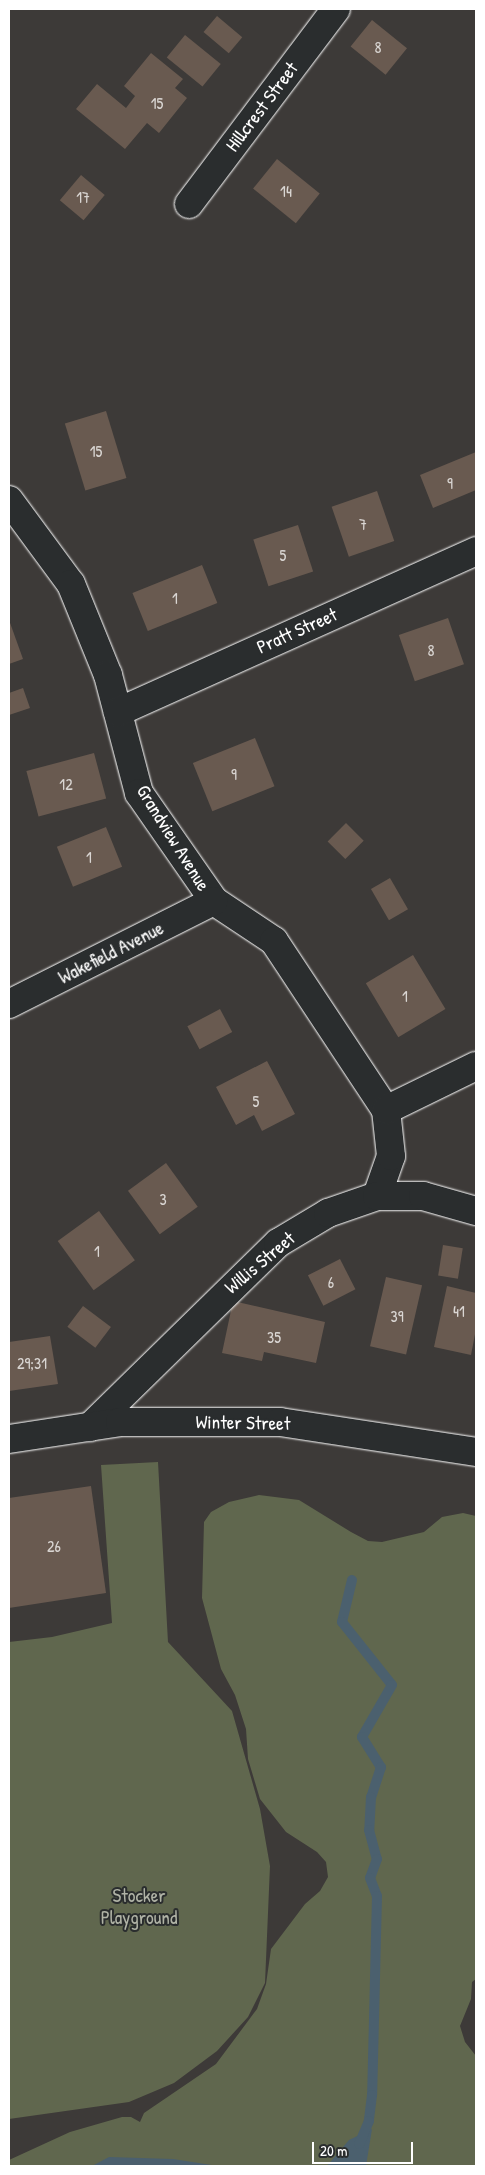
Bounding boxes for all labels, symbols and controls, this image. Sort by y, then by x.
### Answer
house number: 8 [375,37,381,57]
street label: Hillcrest Street [221,58,303,156]
house number: 15 [151,93,163,113]
house number: 14 [280,181,292,201]
house number: 17 [76,187,90,207]
house number: 15 [90,441,102,461]
house number: 9 [447,473,453,493]
house number: 7 [359,514,367,534]
house number: 5 [280,545,286,565]
house number: 1 [172,588,178,608]
street label: Pratt Street [253,603,341,659]
house number: 8 [428,640,434,660]
house number: 9 [231,764,237,784]
house number: 12 [59,774,73,794]
street label: Grandview Avenue [131,781,215,895]
house number: 1 [86,847,92,867]
street label: Wakefield Avenue [55,917,167,989]
house number: 1 [402,986,408,1006]
house number: 5 [253,1091,259,1111]
house number: 3 [159,1189,167,1209]
street label: Willis Street [220,1227,300,1299]
house number: 1 [94,1241,100,1261]
house number: 6 [328,1272,334,1292]
house number: 41 [453,1301,465,1321]
house number: 39 [390,1306,404,1326]
house number: 35 [267,1327,281,1347]
house number: 29;31 [17,1353,47,1373]
street label: Winter Street [196,1411,290,1435]
house number: 26 [47,1536,61,1556]
park label: Stocker Playground [101,1885,177,1929]
scale bar [315,2132,416,2164]
text: 20 m [320,2140,347,2161]

